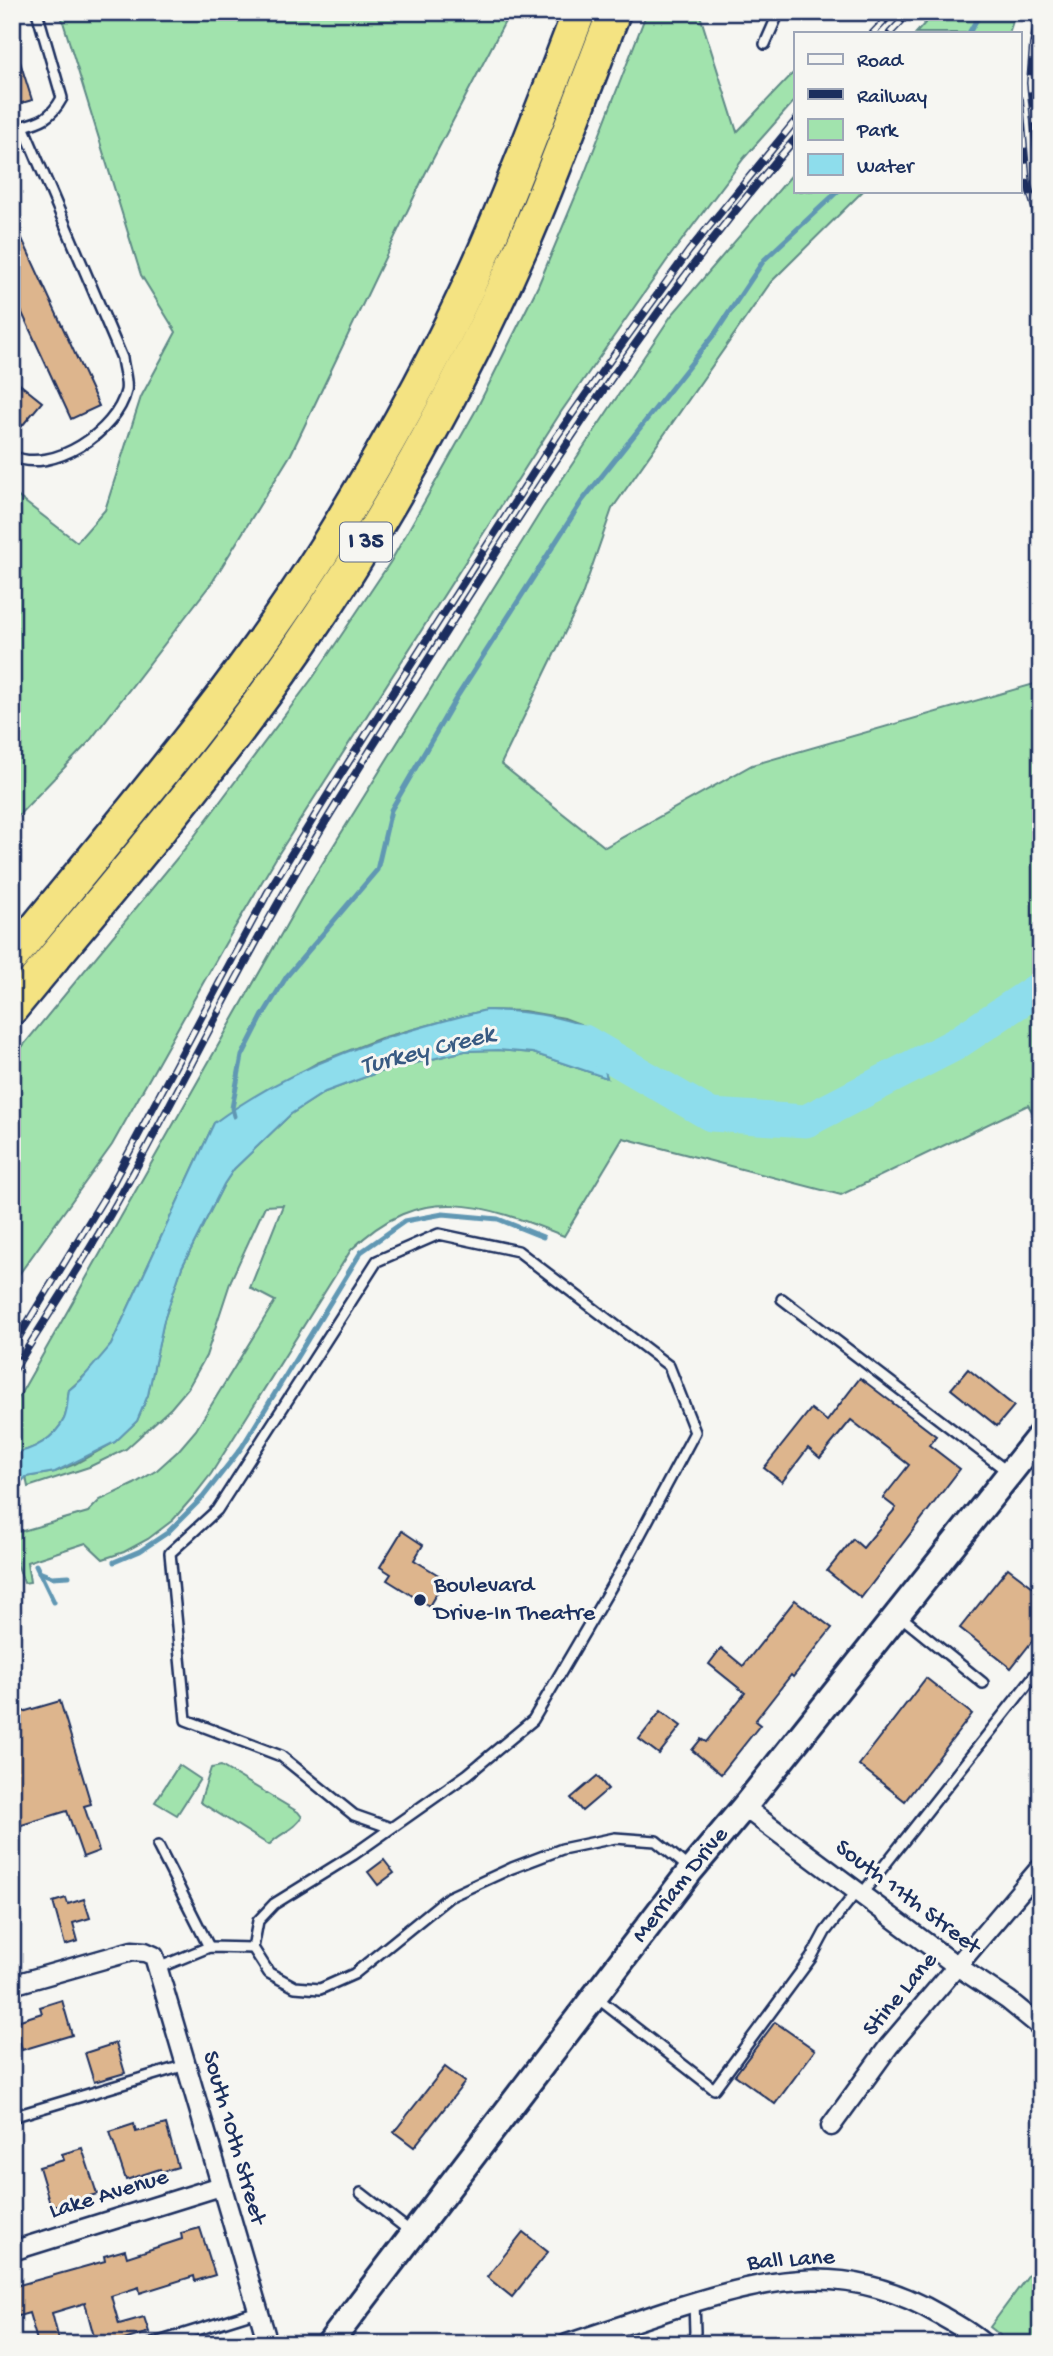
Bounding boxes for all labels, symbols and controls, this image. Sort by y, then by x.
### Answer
legend [794,32,1021,192]
text: Road [857,50,905,75]
text: Railway [857,86,927,111]
text: Park [856,120,900,145]
text: Water [857,156,915,181]
road number: I 35 [340,522,392,562]
water label: Turkey Creek [358,1020,501,1084]
place label: Boulevard Drive-In Theatre [432,1572,596,1629]
marker: Boulevard Drive-In Theatre [412,1592,428,1608]
street label: Merriam Drive [626,1821,736,1949]
street label: South 11th Street [828,1834,987,1964]
street label: Stine Lane [857,1946,945,2043]
street label: South 10th Street [194,2048,272,2230]
street label: Lake Avenue [46,2163,173,2227]
street label: Ball Lane [745,2243,836,2279]

